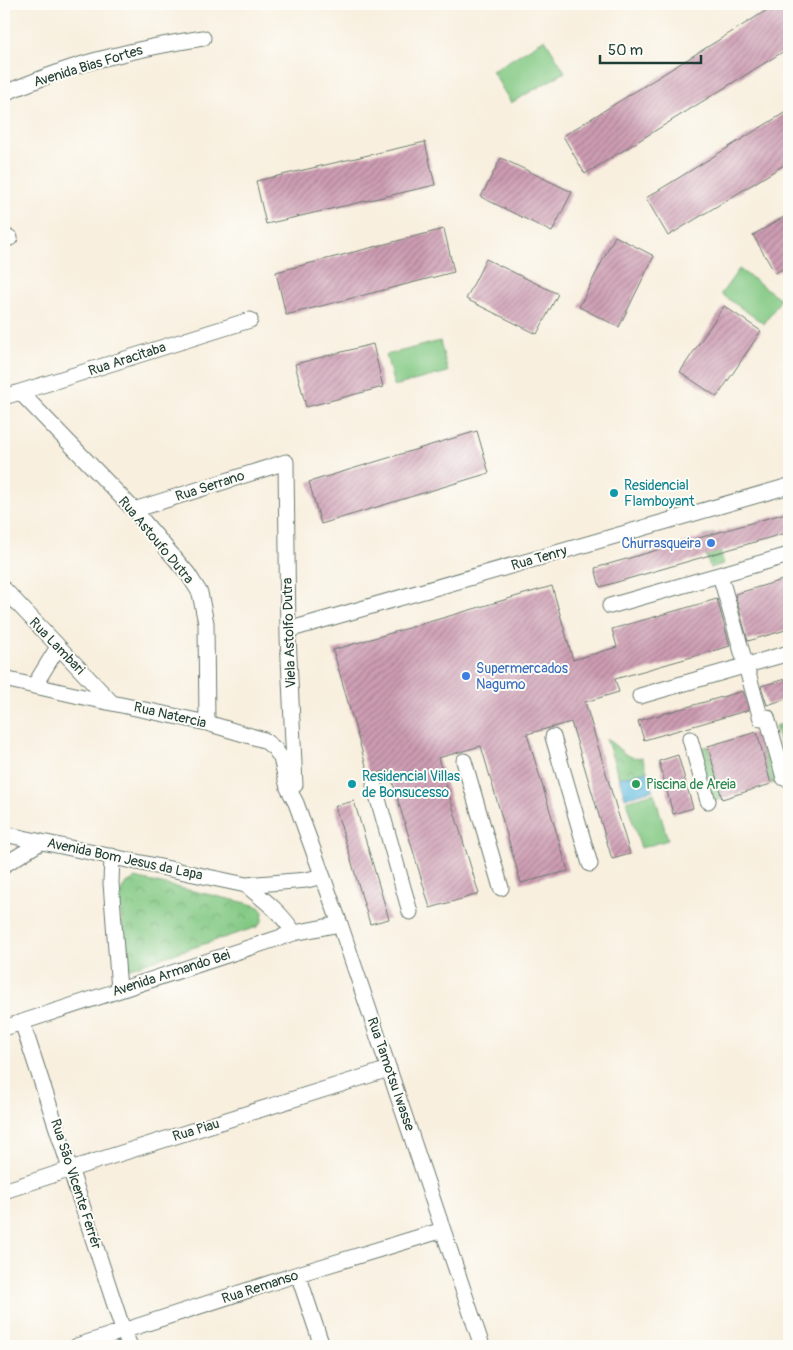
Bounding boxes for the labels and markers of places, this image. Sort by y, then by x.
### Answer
place label: Residencial Flamboyant [624,477,695,510]
marker: Residencial Flamboyant [608,487,620,499]
place label: Churrasqueira [621,535,701,552]
marker: Churrasqueira [705,537,717,549]
place label: Supermercados Nagumo [476,660,569,693]
marker: Supermercados Nagumo [460,670,472,682]
place label: Residencial Villas de Bonsucesso [362,768,461,801]
place label: Piscina de Areia [646,776,736,793]
marker: Residencial Villas de Bonsucesso [346,778,358,790]
marker: Piscina de Areia [630,778,642,790]

